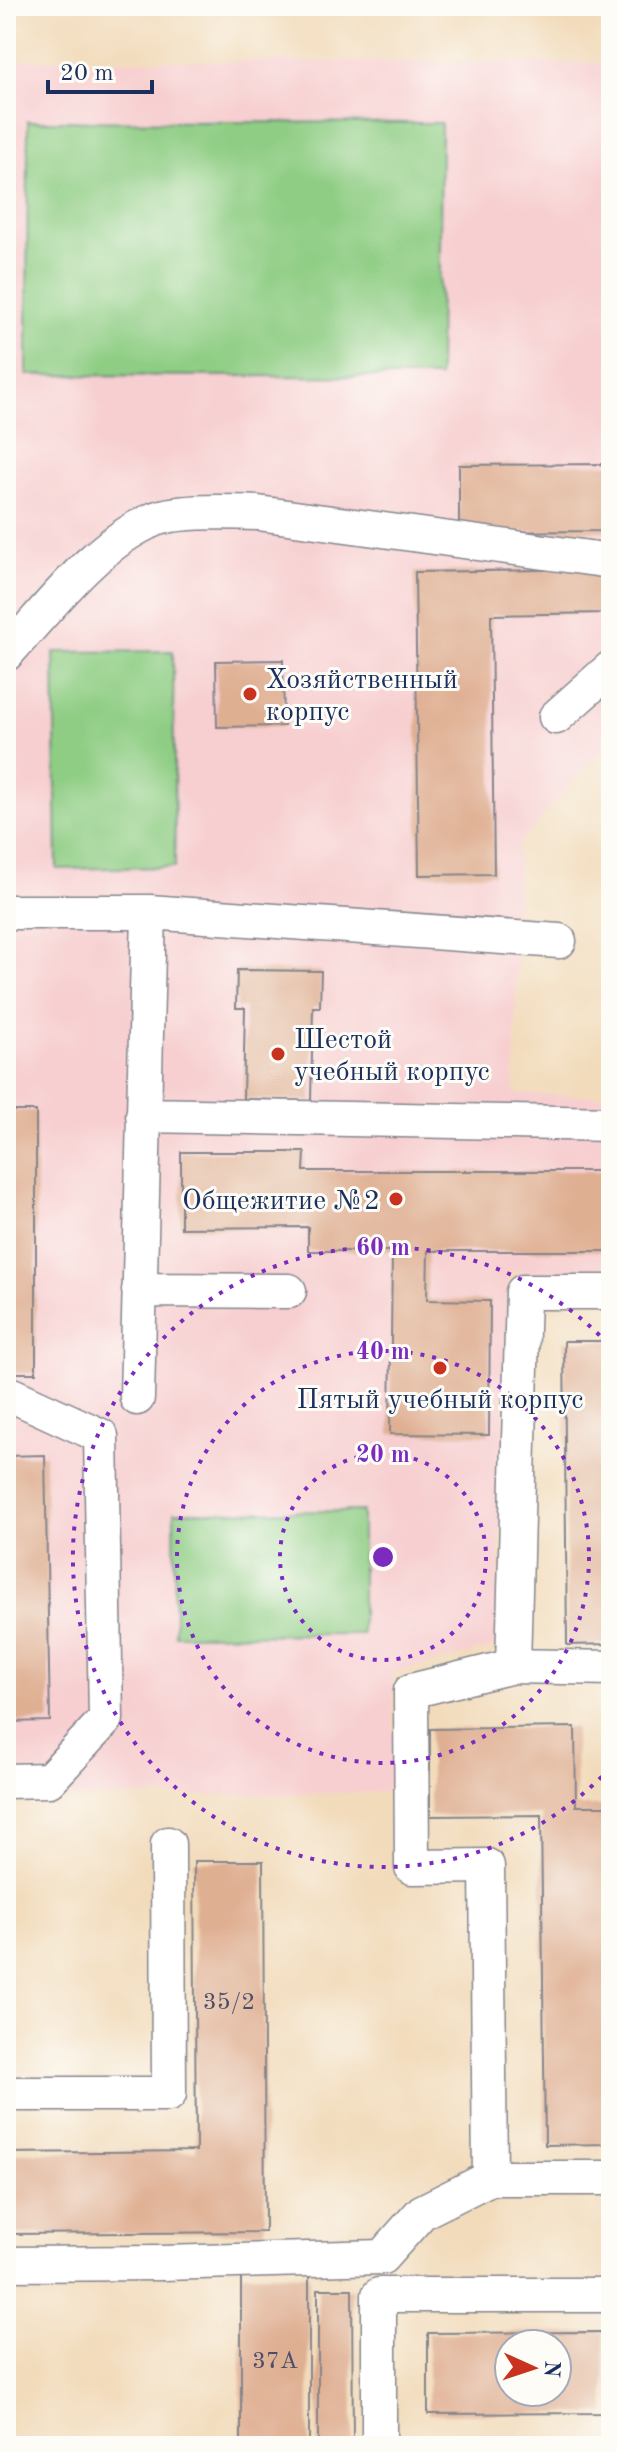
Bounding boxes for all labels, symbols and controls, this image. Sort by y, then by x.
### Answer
scale bar [48,44,152,94]
text: 20 m [60,62,114,86]
place label: Хозяйственный корпус [266,667,458,727]
marker: Хозяйственный корпус [241,685,259,703]
place label: Шестой учебный корпус [294,1027,490,1087]
marker: Шестой учебный корпус [269,1045,287,1063]
place label: Общежитие №2 [182,1188,380,1216]
marker: Общежитие №2 [387,1190,405,1208]
text: 60 m [356,1237,410,1261]
text: 40 m [356,1341,410,1365]
marker: Пятый учебный корпус [431,1359,449,1377]
place label: Пятый учебный корпус [296,1387,584,1415]
text: 20 m [356,1444,410,1468]
centre of rings [369,1543,397,1571]
house number: 35/2 [203,1991,255,2015]
north arrow [493,2328,573,2408]
house number: 37А [252,2350,298,2374]
text: N [540,2360,562,2378]

